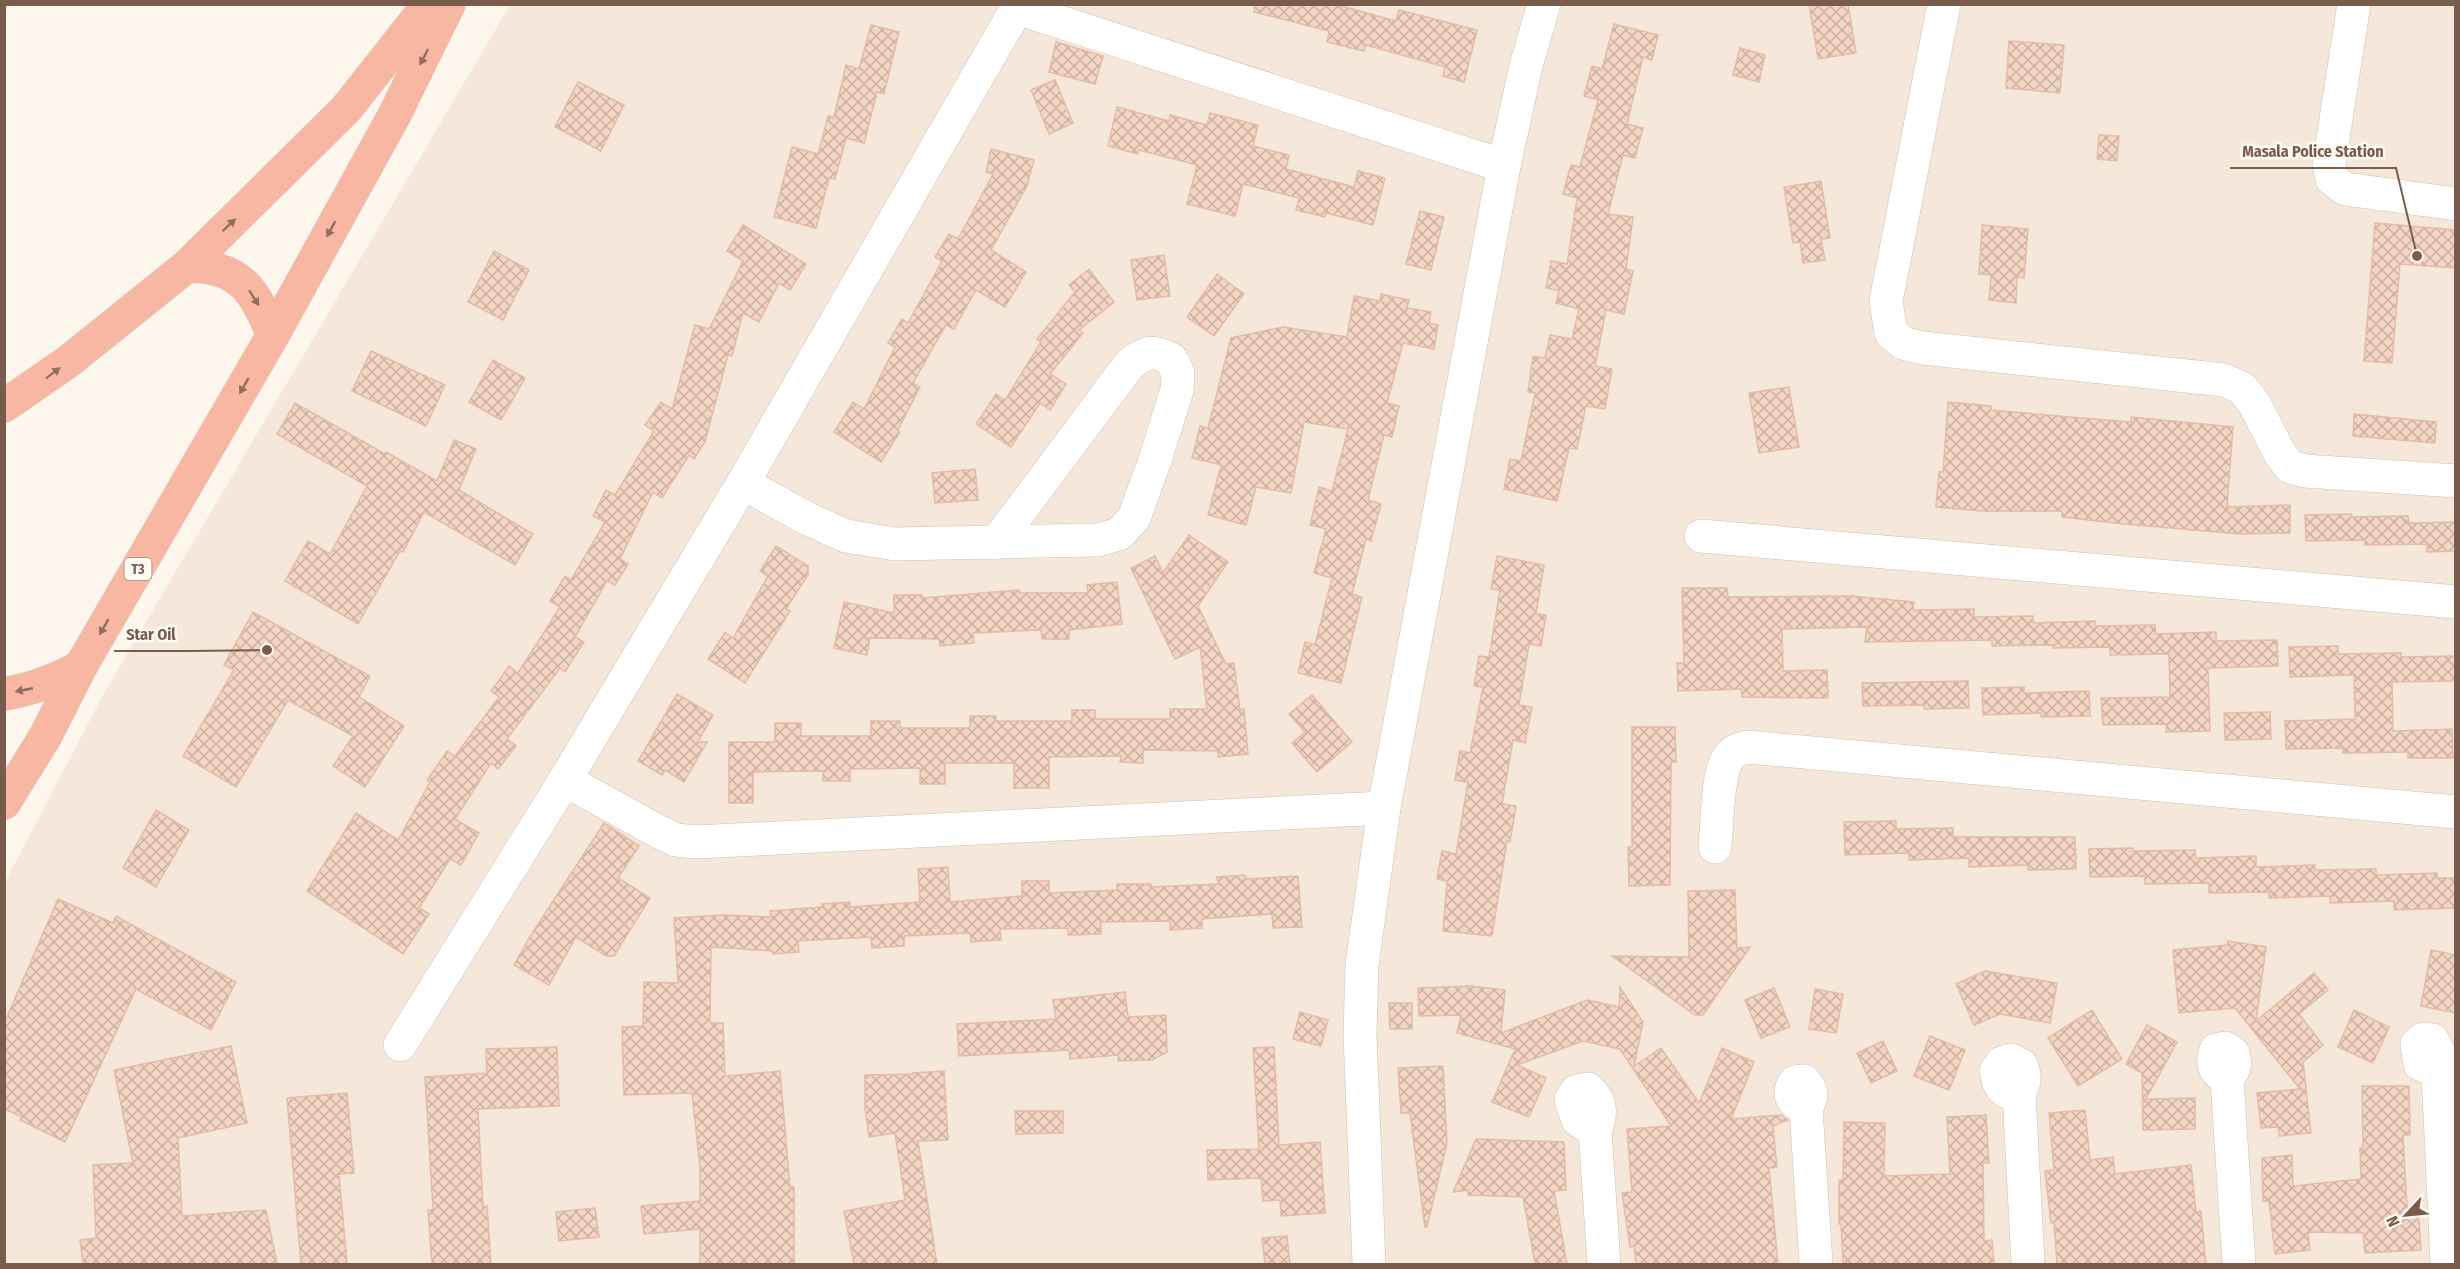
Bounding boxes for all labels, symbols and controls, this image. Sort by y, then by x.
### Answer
one-way arrow [419,49,429,66]
callout: Masala Police Station [2230,134,2396,168]
text: Masala Police Station [2242,142,2384,161]
one-way arrow [221,219,236,232]
one-way arrow [326,221,337,237]
one-way arrow [249,290,260,306]
one-way arrow [44,367,60,379]
one-way arrow [238,378,249,394]
road number: T3 [124,558,152,580]
callout: Star Oil [114,617,188,651]
one-way arrow [98,619,109,635]
text: Star Oil [126,625,176,644]
one-way arrow [14,686,33,695]
north arrow [2376,1185,2436,1245]
text: N [2382,1213,2404,1230]

